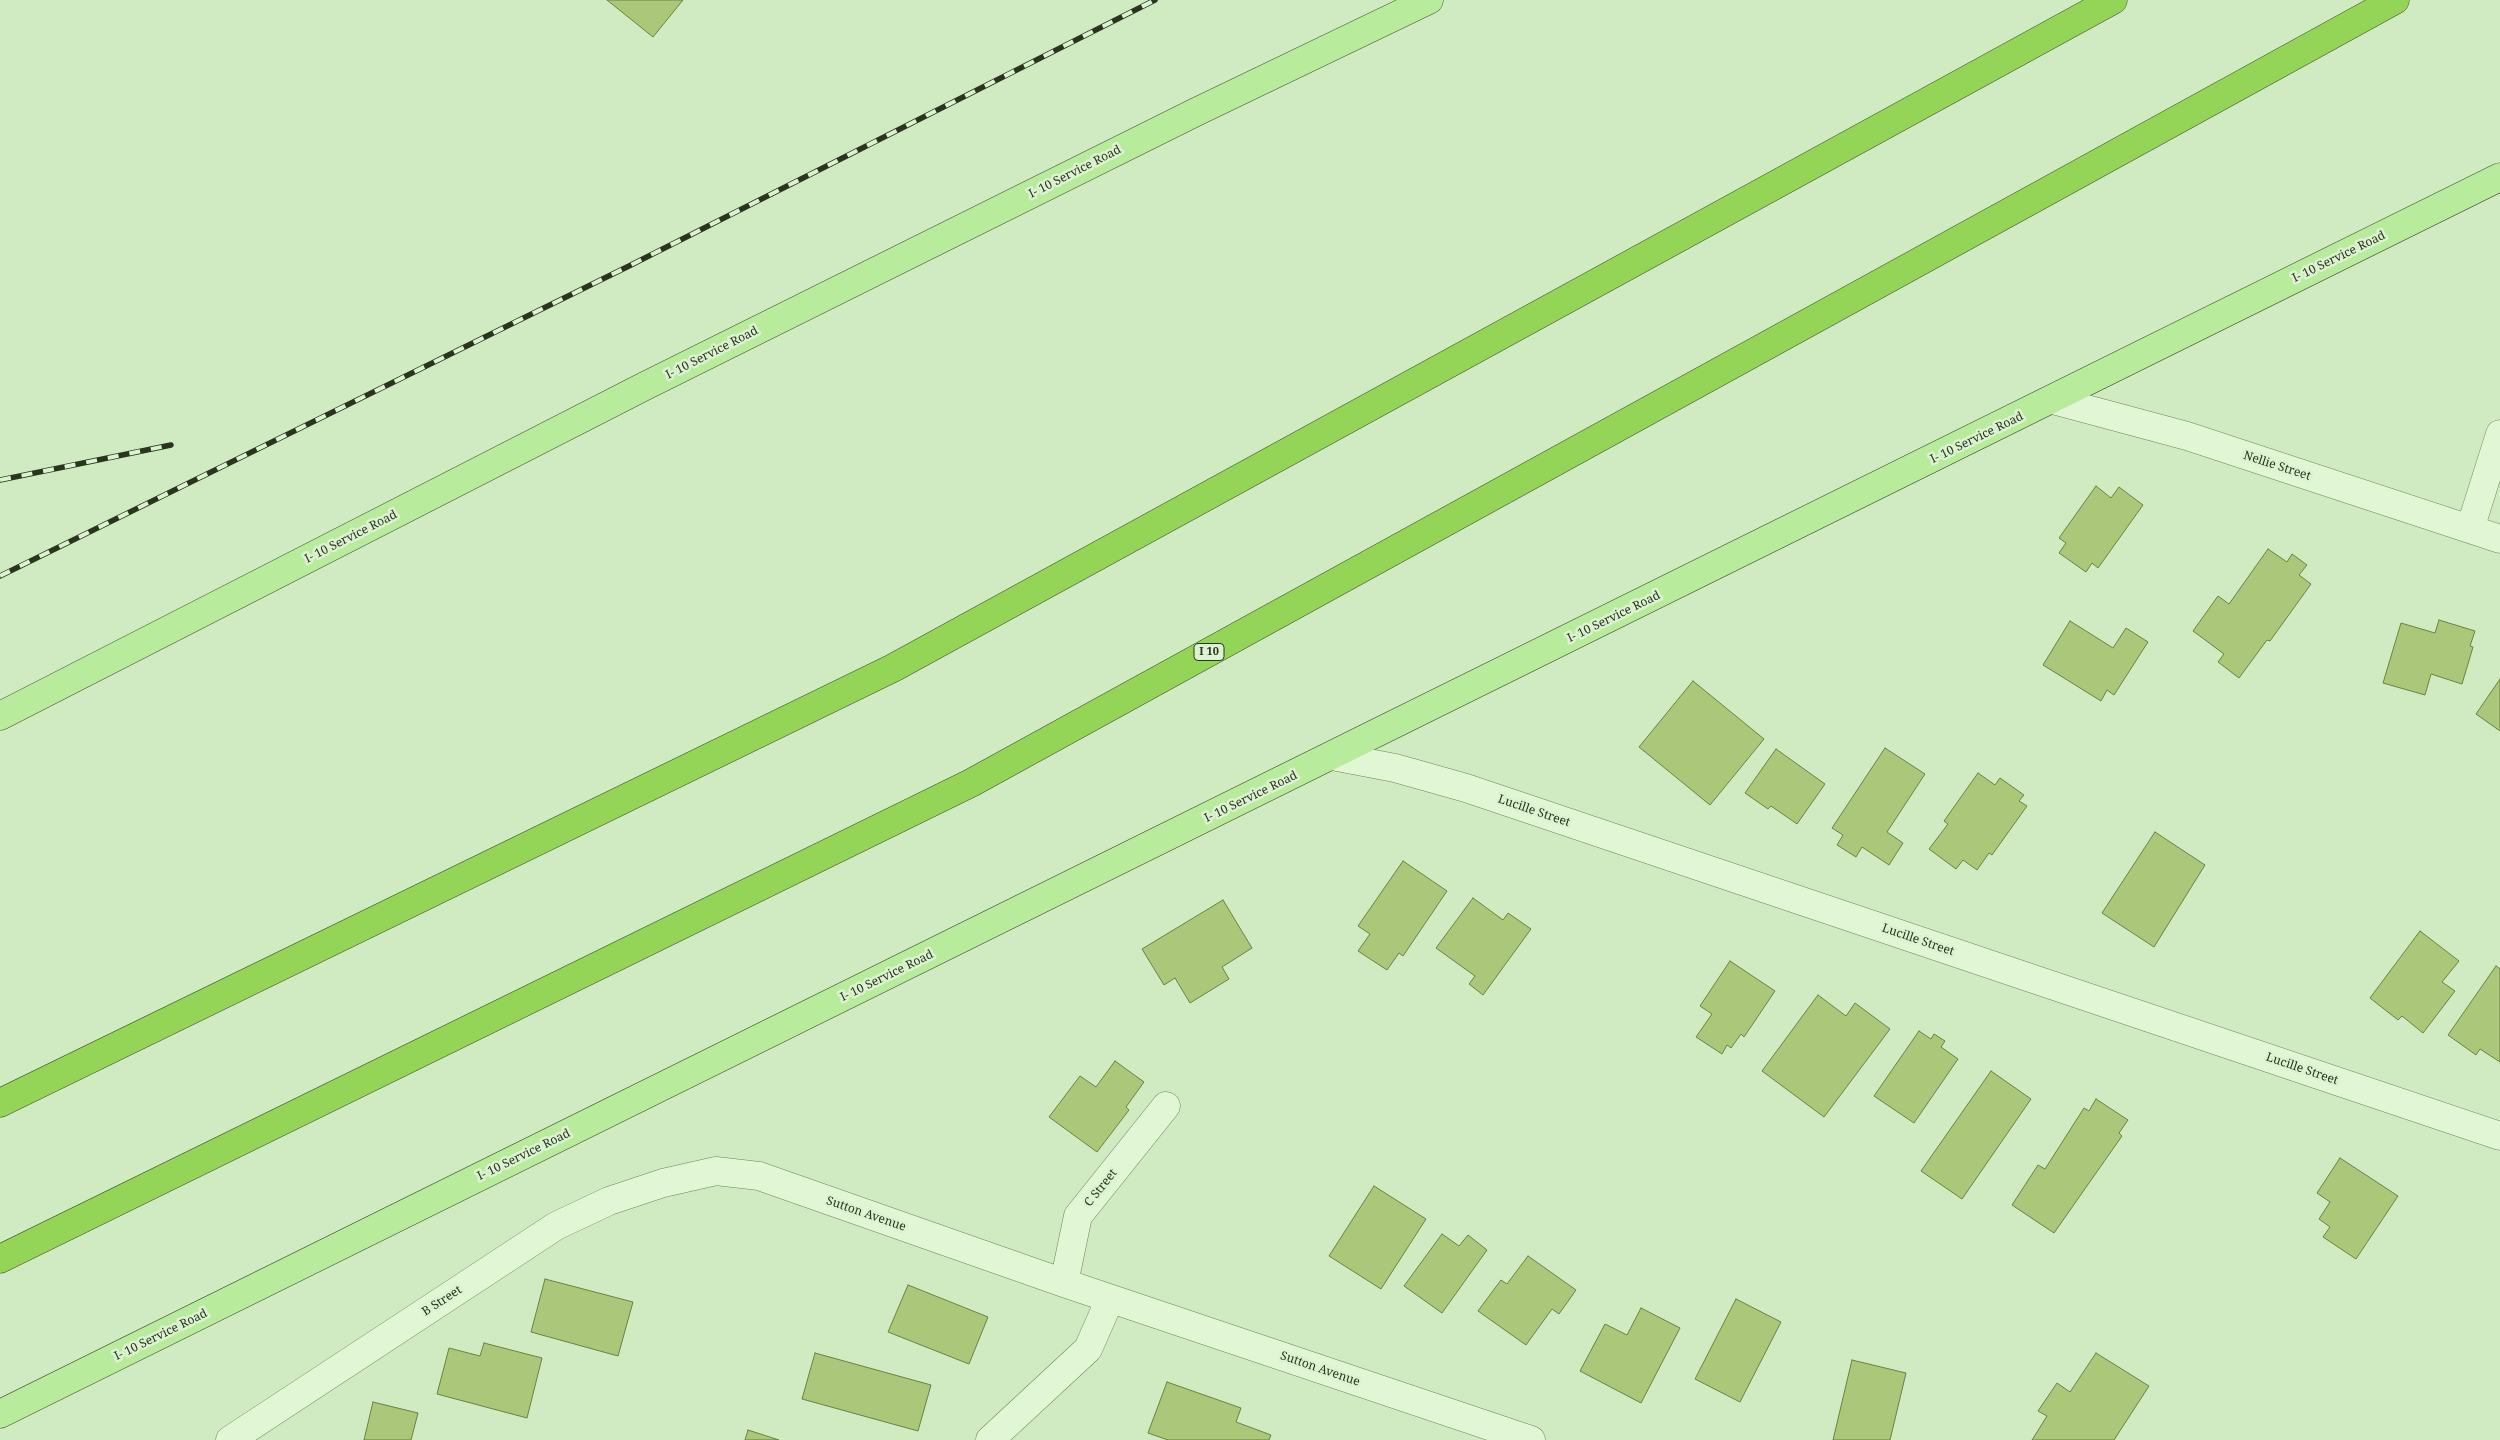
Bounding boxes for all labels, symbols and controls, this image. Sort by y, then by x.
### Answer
street label: I- 10 Service Road [1026,143,1124,201]
street label: I- 10 Service Road [2290,228,2388,286]
street label: I- 10 Service Road [663,324,761,382]
street label: I- 10 Service Road [1928,409,2026,467]
street label: Nellie Street [2242,448,2312,484]
street label: I- 10 Service Road [302,508,400,566]
street label: I- 10 Service Road [1565,588,1663,646]
road number: I 10 [1194,644,1224,660]
street label: I- 10 Service Road [1202,768,1300,826]
street label: Lucille Street [1496,792,1572,830]
street label: Lucille Street [1880,921,1956,959]
street label: I- 10 Service Road [838,947,936,1005]
street label: Lucille Street [2264,1050,2340,1088]
street label: I- 10 Service Road [475,1126,573,1184]
street label: C Street [1082,1166,1120,1210]
street label: Sutton Avenue [824,1194,908,1234]
street label: B Street [419,1283,465,1319]
street label: I- 10 Service Road [112,1306,210,1364]
street label: Sutton Avenue [1278,1349,1362,1389]

